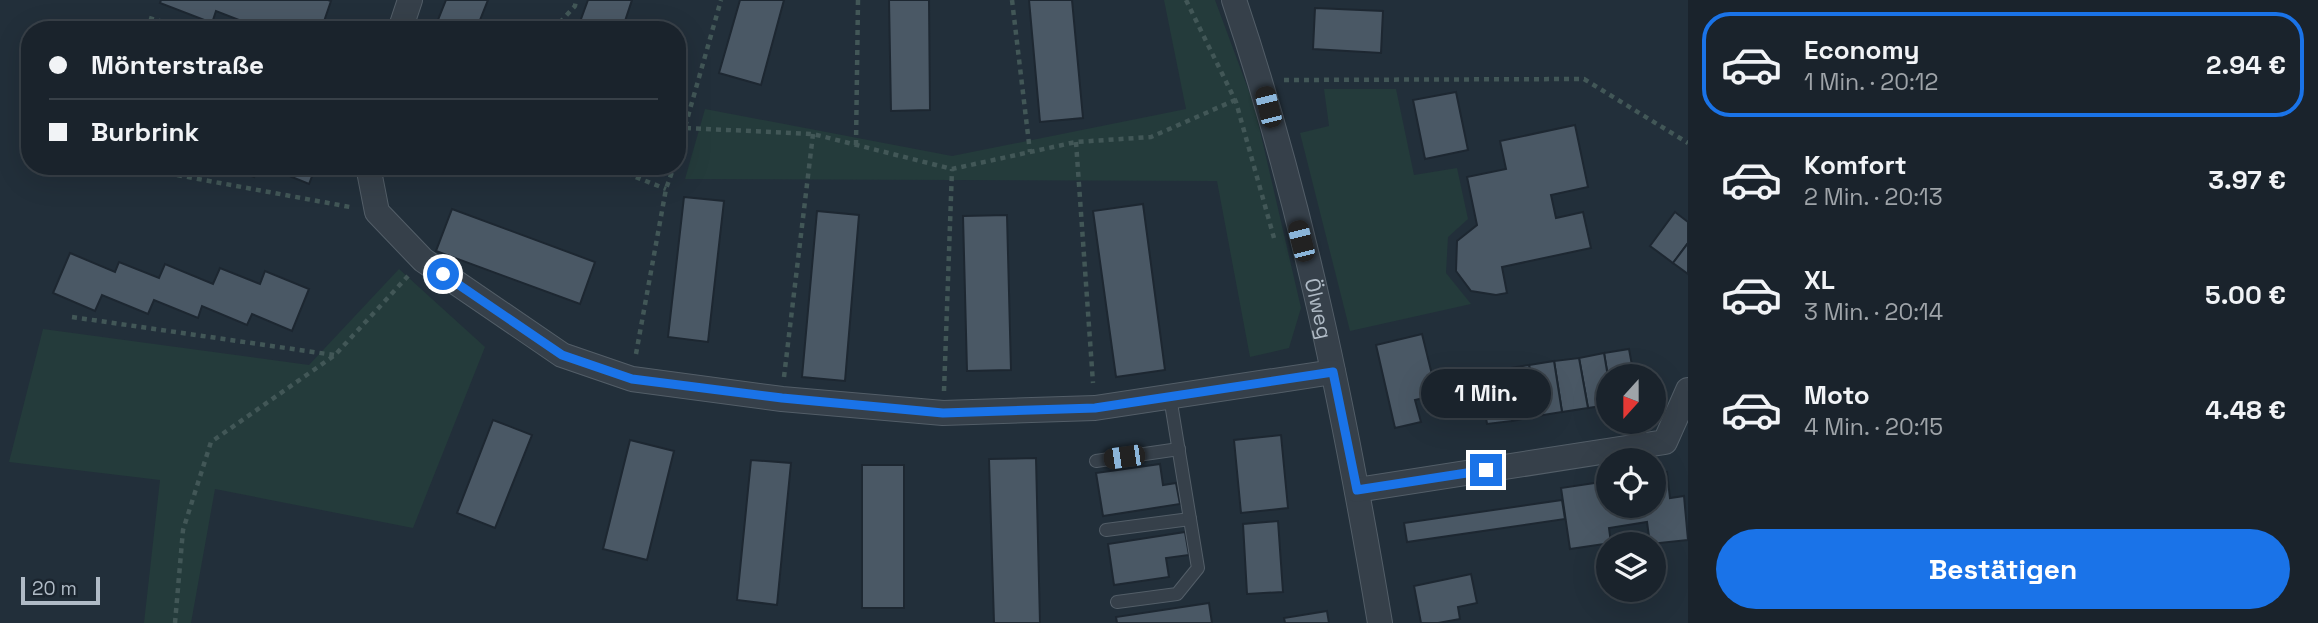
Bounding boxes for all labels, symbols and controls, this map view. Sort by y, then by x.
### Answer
icon: car [1720,33,1783,96]
text: Economy [1804,33,1920,67]
text: Mönterstraße [91,48,264,82]
text: 2.94 € [2206,48,2286,82]
text: 1 Min. · 20:12 [1804,67,1938,97]
car [1253,84,1284,130]
text: Burbrink [91,115,199,149]
icon: car [1720,148,1783,211]
text: Komfort [1804,148,1907,182]
text: 3.97 € [2208,163,2286,197]
text: 2 Min. · 20:13 [1804,182,1943,212]
car [1286,218,1317,264]
route start [427,258,459,290]
icon: car [1720,263,1783,326]
text: XL [1804,263,1835,297]
street label: Ölweg [1299,275,1339,341]
text: 5.00 € [2205,278,2286,312]
text: 3 Min. · 20:14 [1804,297,1943,327]
north arrow [1596,364,1666,434]
map controls [1596,364,1666,602]
callout: 1 Min. [1421,368,1551,418]
text: 1 Min. [1454,378,1518,408]
icon: car [1720,378,1783,441]
text: Moto [1804,378,1870,412]
text: 4.48 € [2205,393,2286,427]
text: 4 Min. · 20:15 [1804,412,1943,442]
car [1102,444,1147,470]
button: locate [1596,448,1666,518]
route end [1470,454,1502,486]
button: Bestätigen [1716,529,2290,609]
button: layers [1596,532,1666,602]
scale bar [21,574,100,606]
text: 20 m [32,576,77,601]

